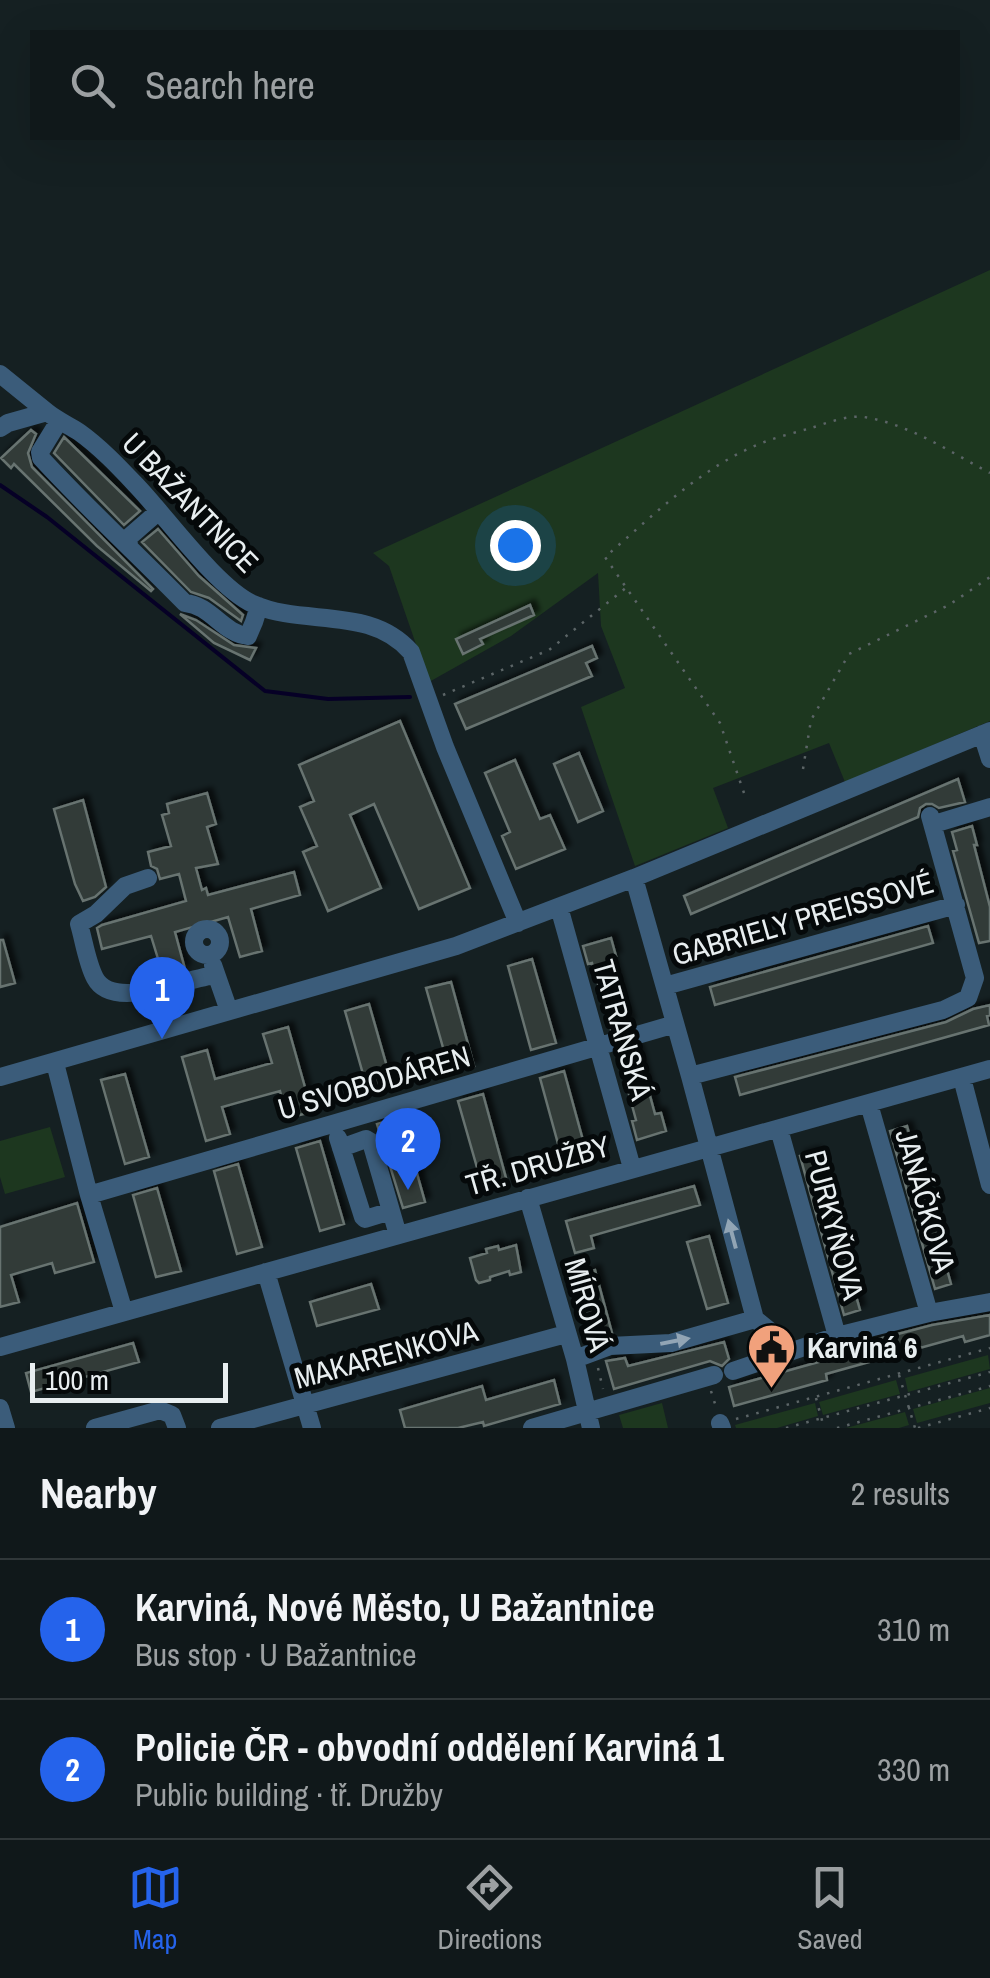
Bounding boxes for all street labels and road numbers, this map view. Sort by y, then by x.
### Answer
street label: U BAŽANTNICE [114,424,268,581]
street label: GABRIELY PREISSOVÉ [667,862,938,974]
street label: TATRANSKÁ [584,955,662,1105]
street label: U SVOBODÁREN [273,1035,475,1129]
street label: JANÁČKOVA [886,1124,966,1278]
street label: TŘ. DRUŽBY [461,1125,615,1205]
street label: PURKYŇOVA [796,1146,874,1304]
street label: MÍROVÁ [556,1253,620,1357]
street label: MAKARENKOVA [290,1310,482,1398]

